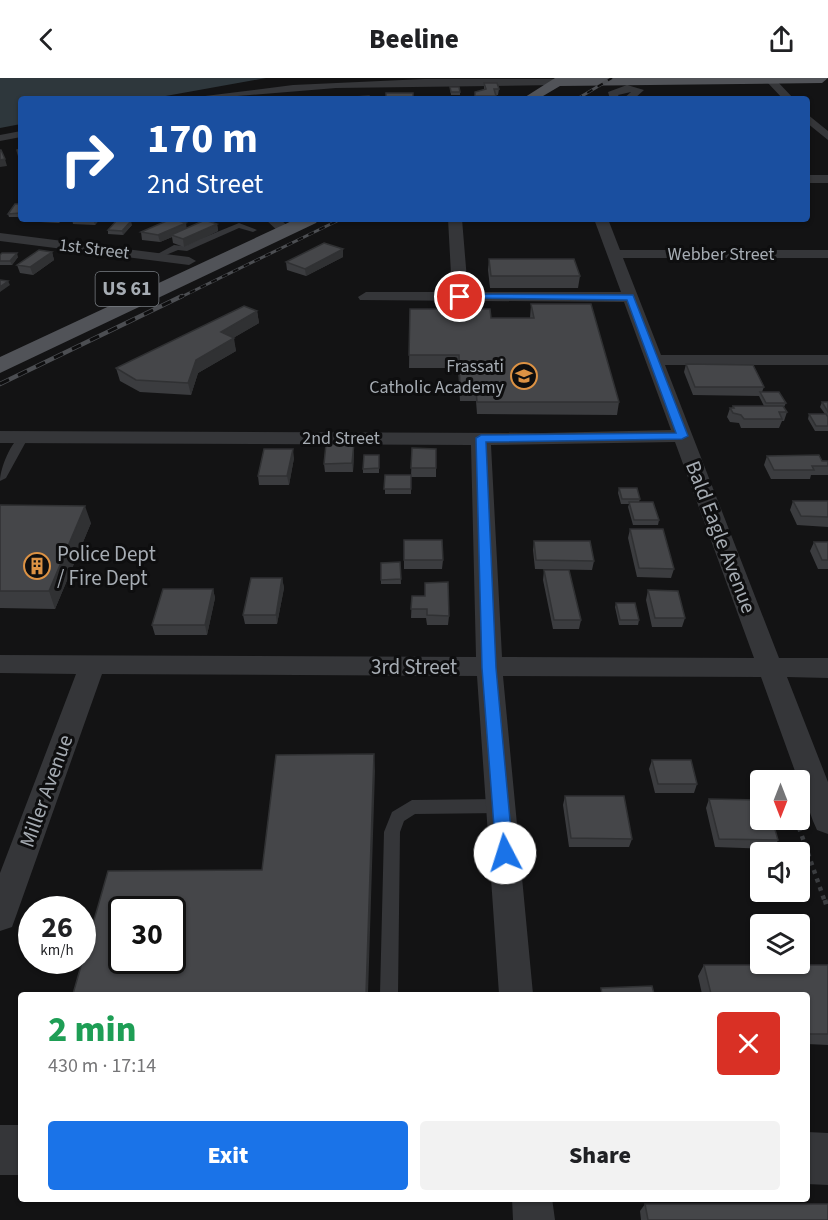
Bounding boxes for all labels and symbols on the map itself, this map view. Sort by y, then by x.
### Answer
street label: 1st Street [57,232,131,266]
street label: Webber Street [668,242,774,267]
pin [434,271,485,322]
road number: US 61 [96,272,158,306]
place label: Frassati Catholic Academy [369,354,505,400]
school or university icon: Frassati Catholic Academy [509,361,539,391]
street label: 2nd Street [302,426,380,451]
street label: Bald Eagle Avenue [678,456,764,618]
place label: Police Dept / Fire Dept [57,539,156,593]
building icon: Police Dept / Fire Dept [22,551,52,581]
street label: 3rd Street [371,652,457,682]
street label: Miller Avenue [12,731,80,851]
north arrow [750,770,810,830]
position arrow [473,821,537,885]
speed limit sign: 30 [108,896,186,974]

